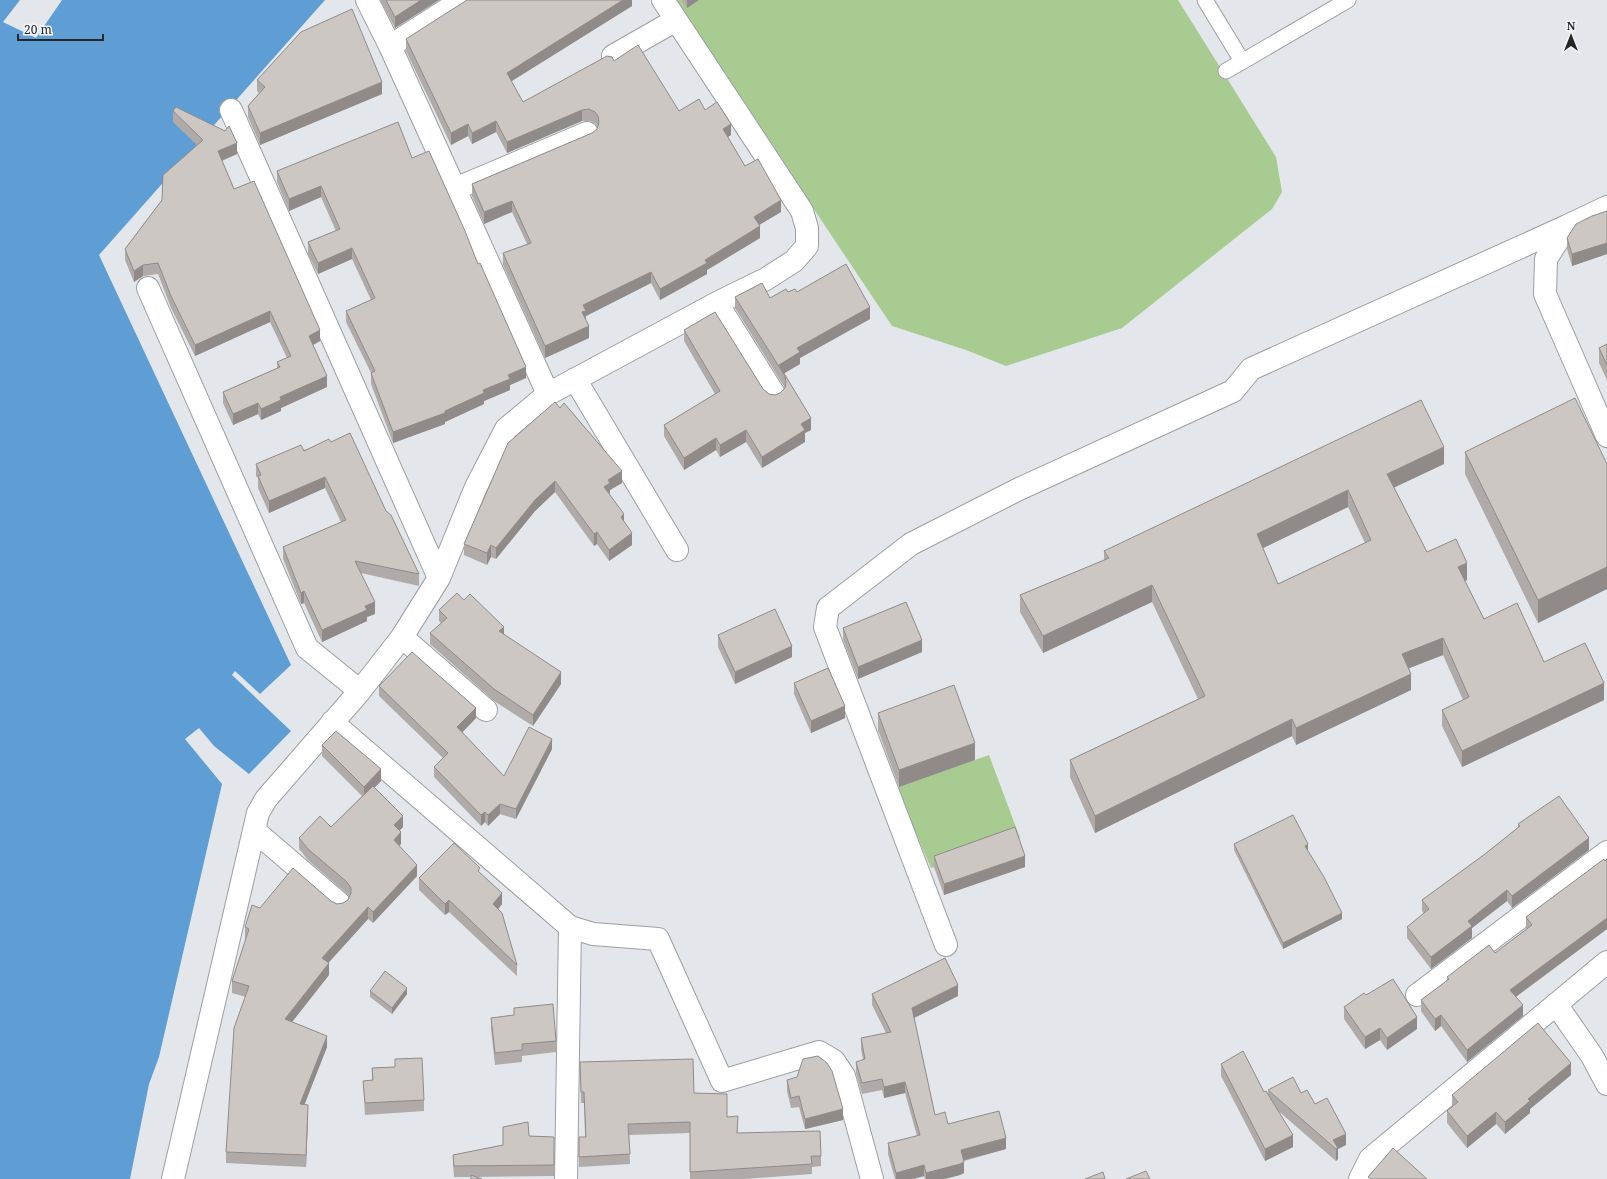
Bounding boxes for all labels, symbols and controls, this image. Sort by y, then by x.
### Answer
scale bar [18,16,103,42]
north arrow [1551,16,1591,56]
text: N [1567,18,1576,33]
text: 20 m [24,21,52,38]

